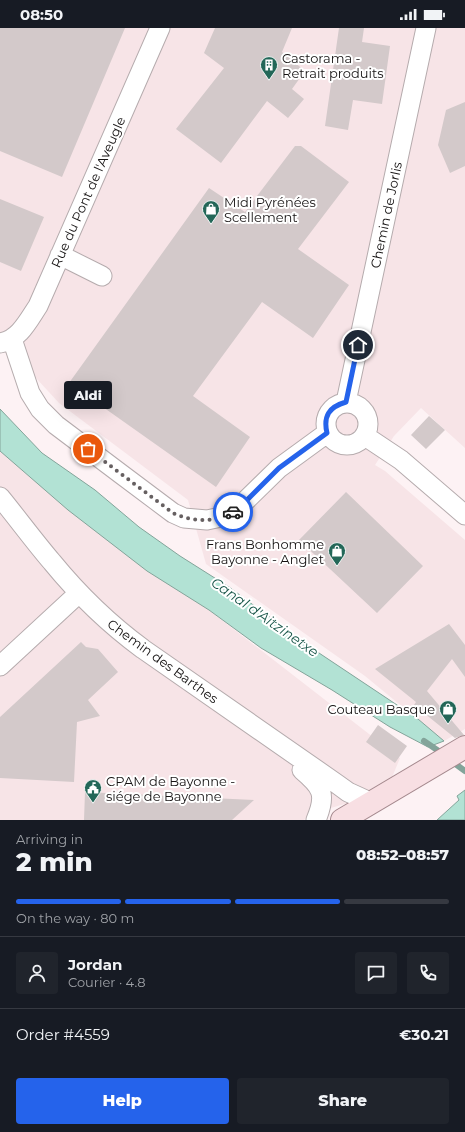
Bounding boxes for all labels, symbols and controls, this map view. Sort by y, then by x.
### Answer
text: 08:50 [20,5,63,24]
place label: Castorama - Retrait produits [282,50,384,81]
building icon: Castorama - Retrait produits [259,55,279,80]
street label: Rue du Pont de l'Aveugle [47,114,129,270]
street label: Chemin de Jorlis [367,160,405,270]
place label: Midi Pyrénées Scellement [224,194,316,225]
shop icon: Midi Pyrénées Scellement [201,199,221,224]
pin [341,328,375,362]
icon: home [347,334,369,356]
callout: Aldi [64,381,112,409]
text: Aldi [74,387,102,403]
pin [71,432,105,466]
icon: bag [77,438,99,460]
courier [213,492,253,532]
icon: car [222,501,244,523]
place label: Frans Bonhomme Bayonne - Anglet [206,536,324,567]
shop icon: Frans Bonhomme Bayonne - Anglet [327,541,347,566]
water label: Canal d'Aitzinetxe [208,573,322,661]
street label: Chemin des Barthes [105,615,221,707]
shop icon: Couteau Basque [438,699,458,724]
place label: Couteau Basque [327,701,435,717]
place label: CPAM de Bayonne - siége de Bayonne [106,773,235,804]
public building icon: CPAM de Bayonne - siége de Bayonne [83,778,103,803]
text: Arriving in [16,831,83,847]
text: 08:52–08:57 [356,845,449,864]
text: 2 min [16,846,93,878]
text: On the way · 80 m [16,910,134,926]
button: person [16,952,58,994]
button: chat [355,952,397,994]
button: phone [407,952,449,994]
text: Jordan [68,955,122,974]
text: Courier · 4.8 [68,974,146,990]
text: Order #4559 [16,1025,110,1044]
text: €30.21 [399,1025,449,1044]
button: Help [16,1078,229,1124]
button: Share [237,1078,449,1124]

